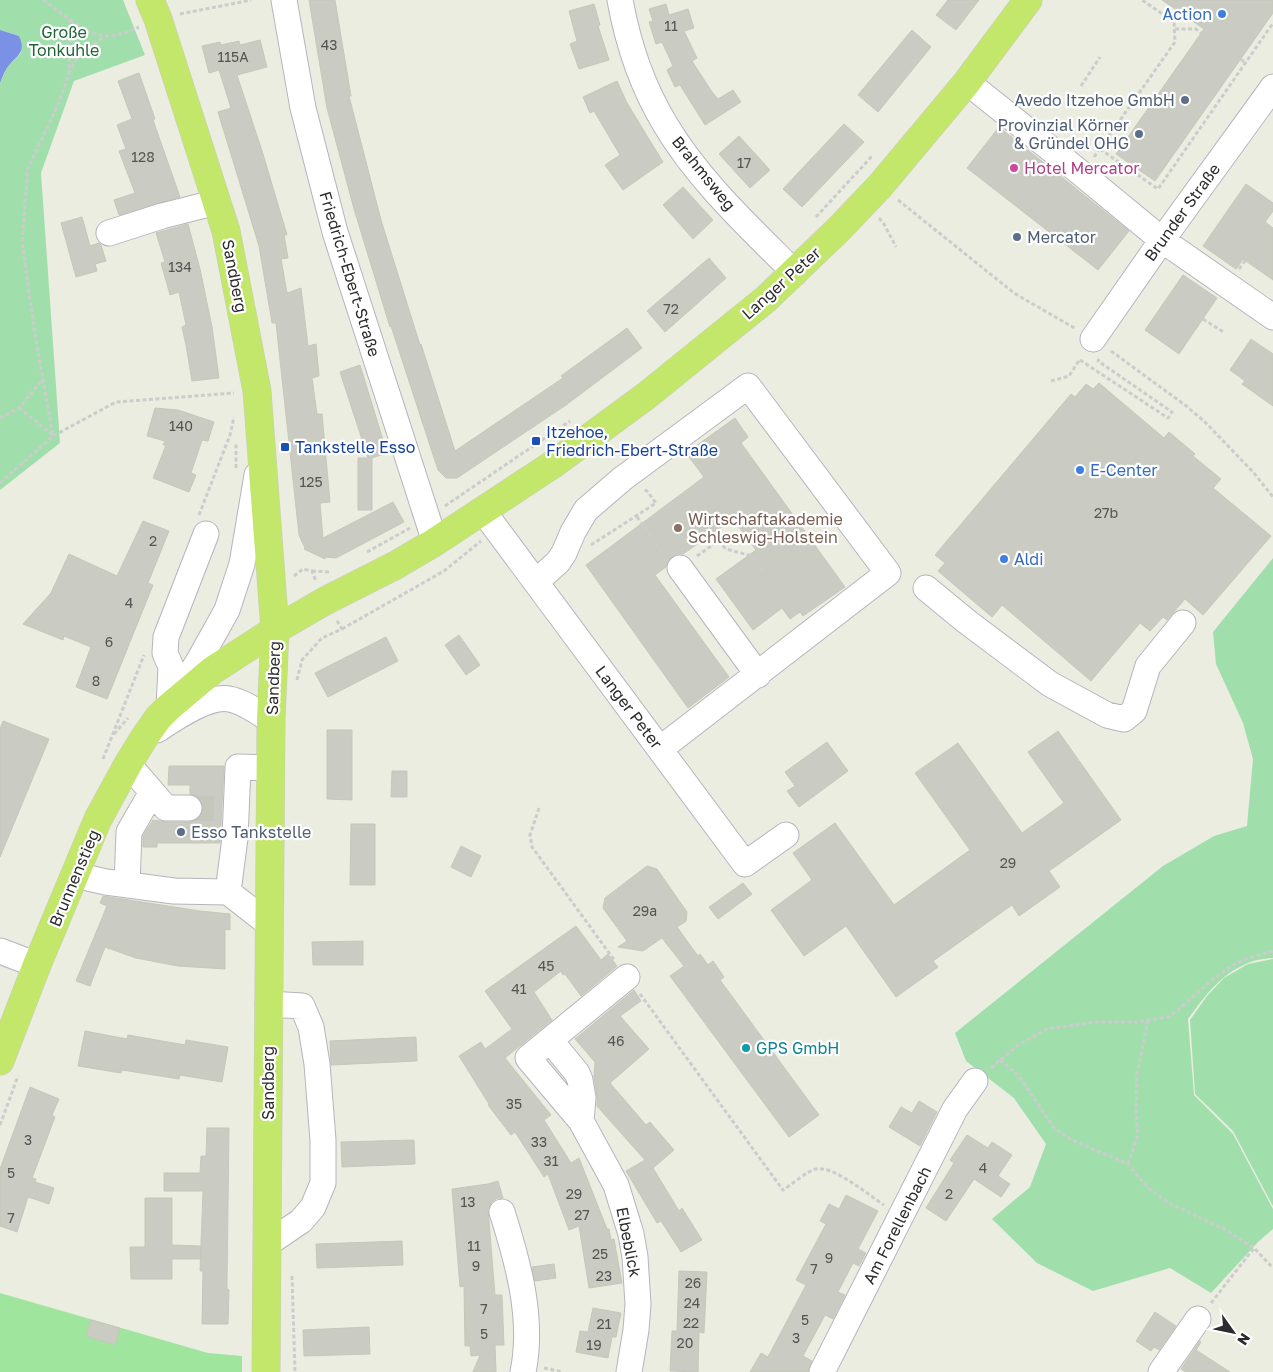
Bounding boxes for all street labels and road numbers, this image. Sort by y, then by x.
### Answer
street label: Brahmsweg [668,132,740,214]
street label: Brunder Straße [1140,159,1224,265]
street label: Friedrich-Ebert-Straße [315,189,385,359]
street label: Sandberg [218,238,252,314]
street label: Langer Peter [738,242,824,324]
street label: Sandberg [262,641,284,715]
street label: Langer Peter [591,661,667,753]
street label: Brunnenstieg [45,826,103,930]
street label: Sandberg [258,1046,278,1120]
street label: Am Forellenbach [859,1163,935,1287]
street label: Elbeblick [612,1205,646,1279]

